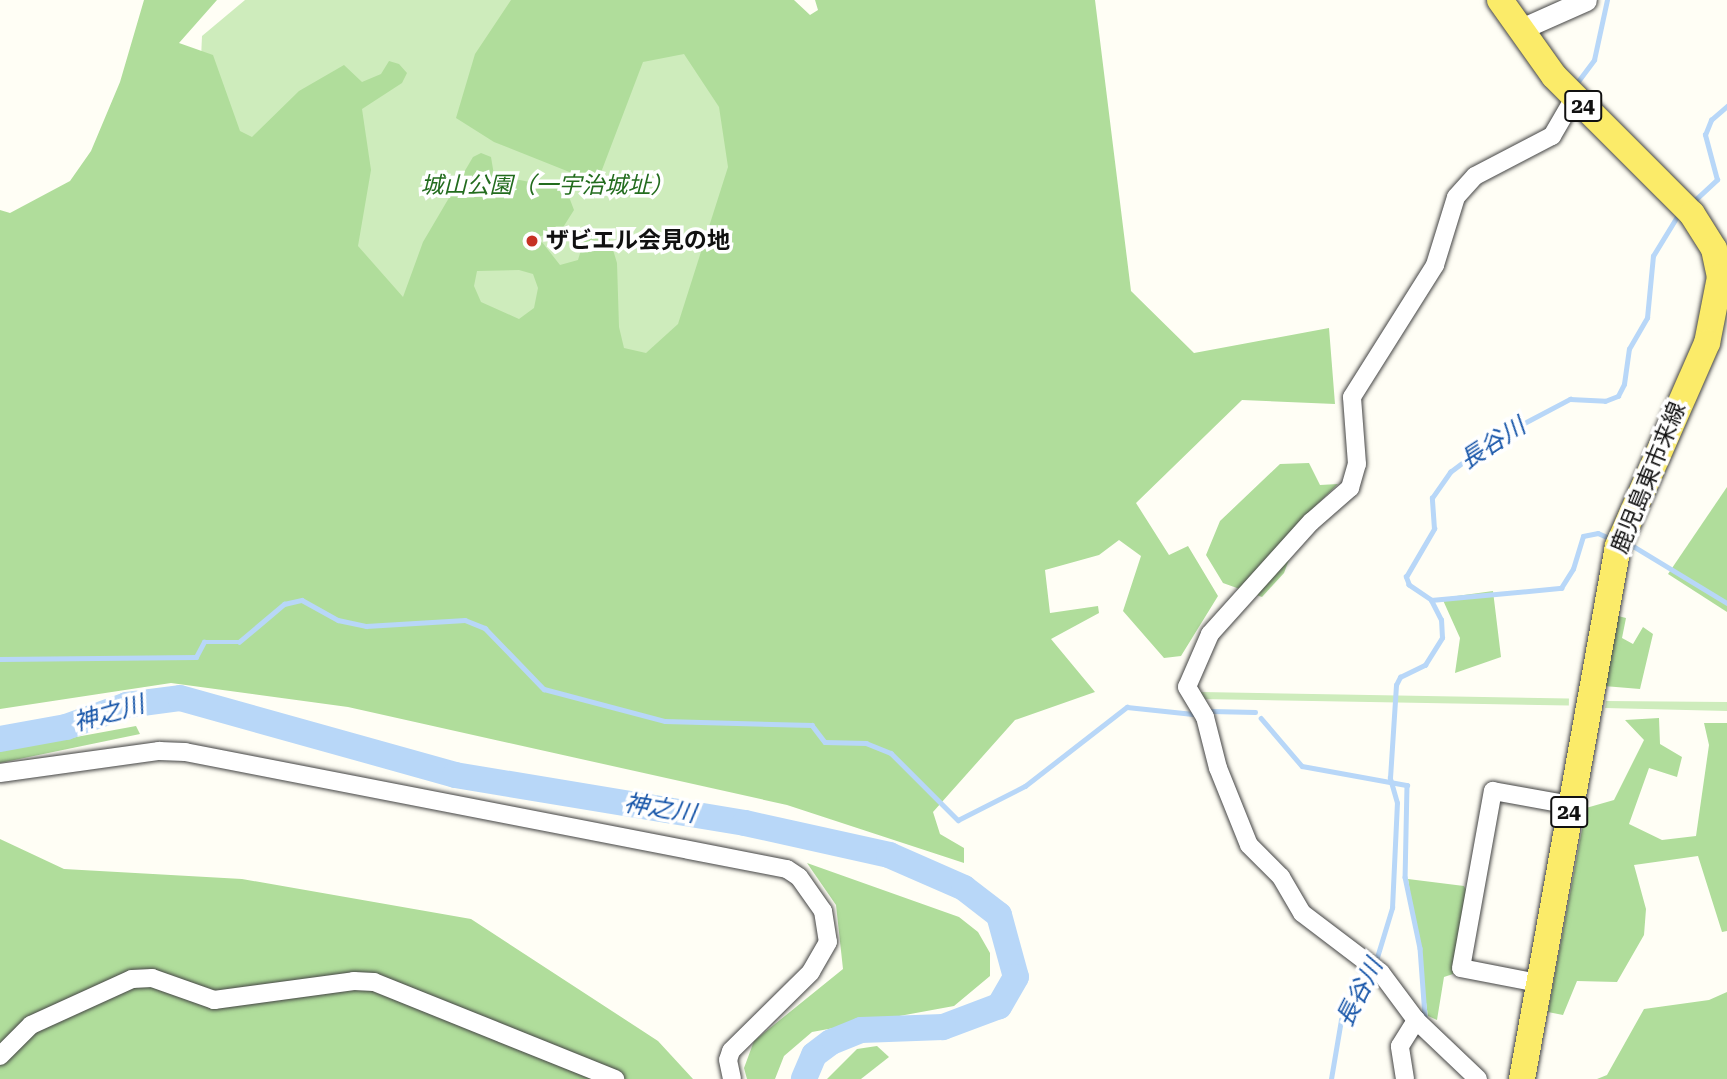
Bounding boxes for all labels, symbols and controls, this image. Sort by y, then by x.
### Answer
road number: 24 [1564,88,1602,124]
park label: 城山公園（一宇治城址） [421,172,673,200]
place label: ザビエル会見の地 [546,227,730,255]
marker: ザビエル会見の地 [524,233,540,249]
street label: 鹿児島東市来線 [1606,398,1692,558]
water label: 長谷川 [1455,412,1531,476]
water label: 神之川 [70,690,148,738]
water label: 神之川 [622,789,698,829]
road number: 24 [1550,794,1588,830]
water label: 長谷川 [1331,954,1389,1032]

